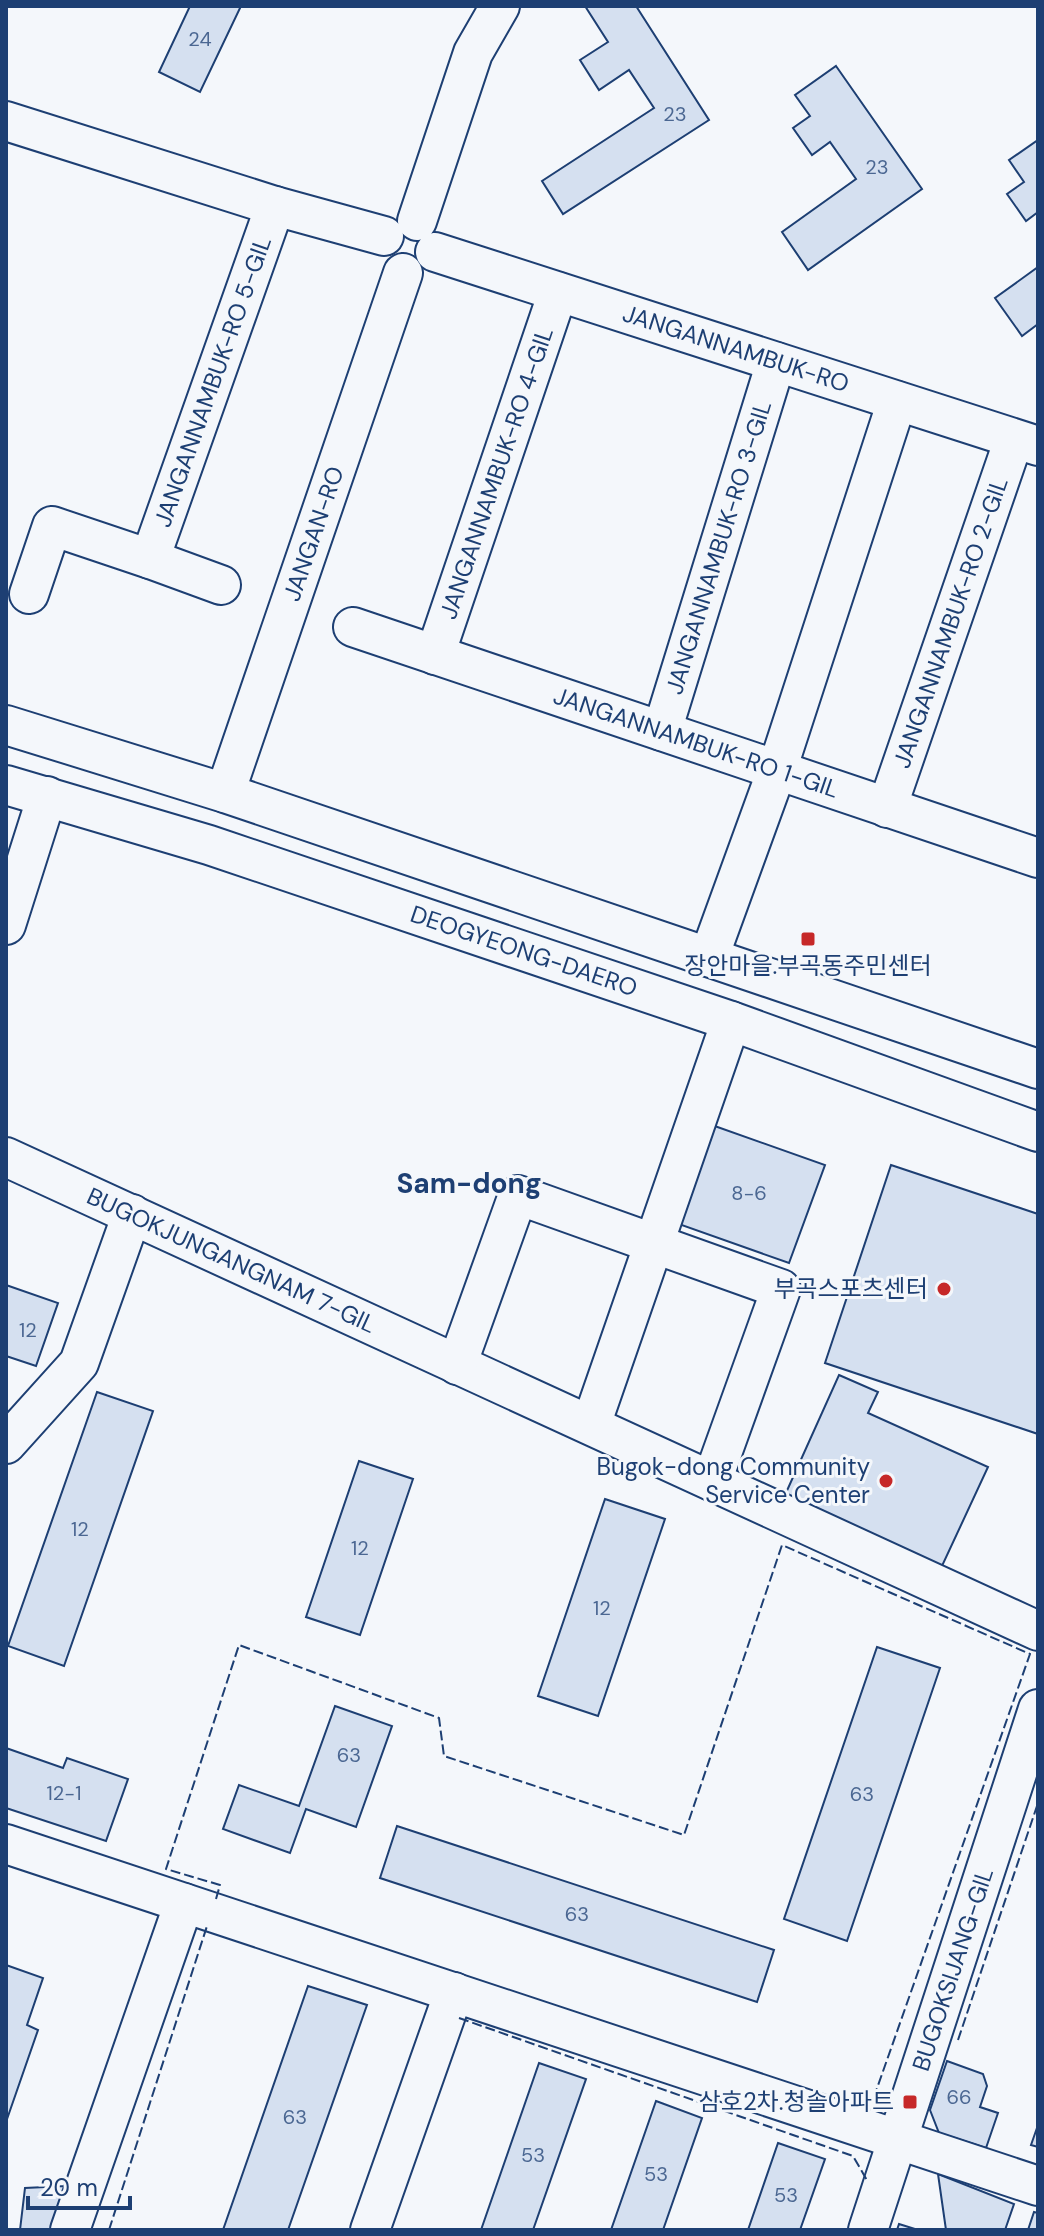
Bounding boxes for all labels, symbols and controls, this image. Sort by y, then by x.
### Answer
house number: 24 [188,26,212,52]
house number: 23 [663,101,687,127]
house number: 23 [865,154,889,180]
street label: JANGANNAMBUK-RO 5-GIL [147,232,278,531]
street label: JANGANNAMBUK-RO [619,297,853,399]
street label: JANGANNAMBUK-RO 4-GIL [432,323,560,623]
street label: JANGANNAMBUK-RO 3-GIL [658,397,778,698]
street label: JANGAN-RO [276,462,351,605]
street label: JANGANNAMBUK-RO 2-GIL [886,473,1015,772]
street label: JANGANNAMBUK-RO 1-GIL [549,680,843,805]
street label: DEOGYEONG-DAERO [407,898,641,1003]
marker: 장안마을.부곡동주민센터 [799,930,817,948]
place label: 장안마을.부곡동주민센터 [684,950,932,981]
district label: Sam-dong [396,1165,542,1202]
street label: BUGOKJUNGANGNAM 7-GIL [82,1180,381,1340]
house number: 8-6 [731,1180,767,1206]
place label: 부곡스포츠센터 [773,1273,928,1304]
marker: 부곡스포츠센터 [935,1280,953,1298]
house number: 12 [19,1317,37,1343]
place label: Bugok-dong Community Service Center [596,1451,870,1510]
marker: Bugok-dong Community Service Center [877,1472,895,1490]
house number: 12 [71,1516,89,1542]
house number: 12 [351,1535,369,1561]
house number: 12 [593,1595,611,1621]
house number: 63 [337,1742,361,1768]
house number: 12-1 [47,1780,81,1806]
house number: 63 [850,1781,874,1807]
street label: BUGOKSIJANG-GIL [905,1864,1000,2075]
house number: 63 [565,1901,589,1927]
house number: 66 [946,2084,972,2110]
place label: 삼호2차.청솔아파트 [699,2086,894,2117]
marker: 삼호2차.청솔아파트 [901,2093,919,2111]
house number: 63 [283,2104,307,2130]
house number: 53 [521,2142,545,2168]
scale bar [28,2160,130,2210]
house number: 53 [644,2161,668,2187]
text: 20 m [40,2172,98,2203]
house number: 53 [774,2182,798,2208]

